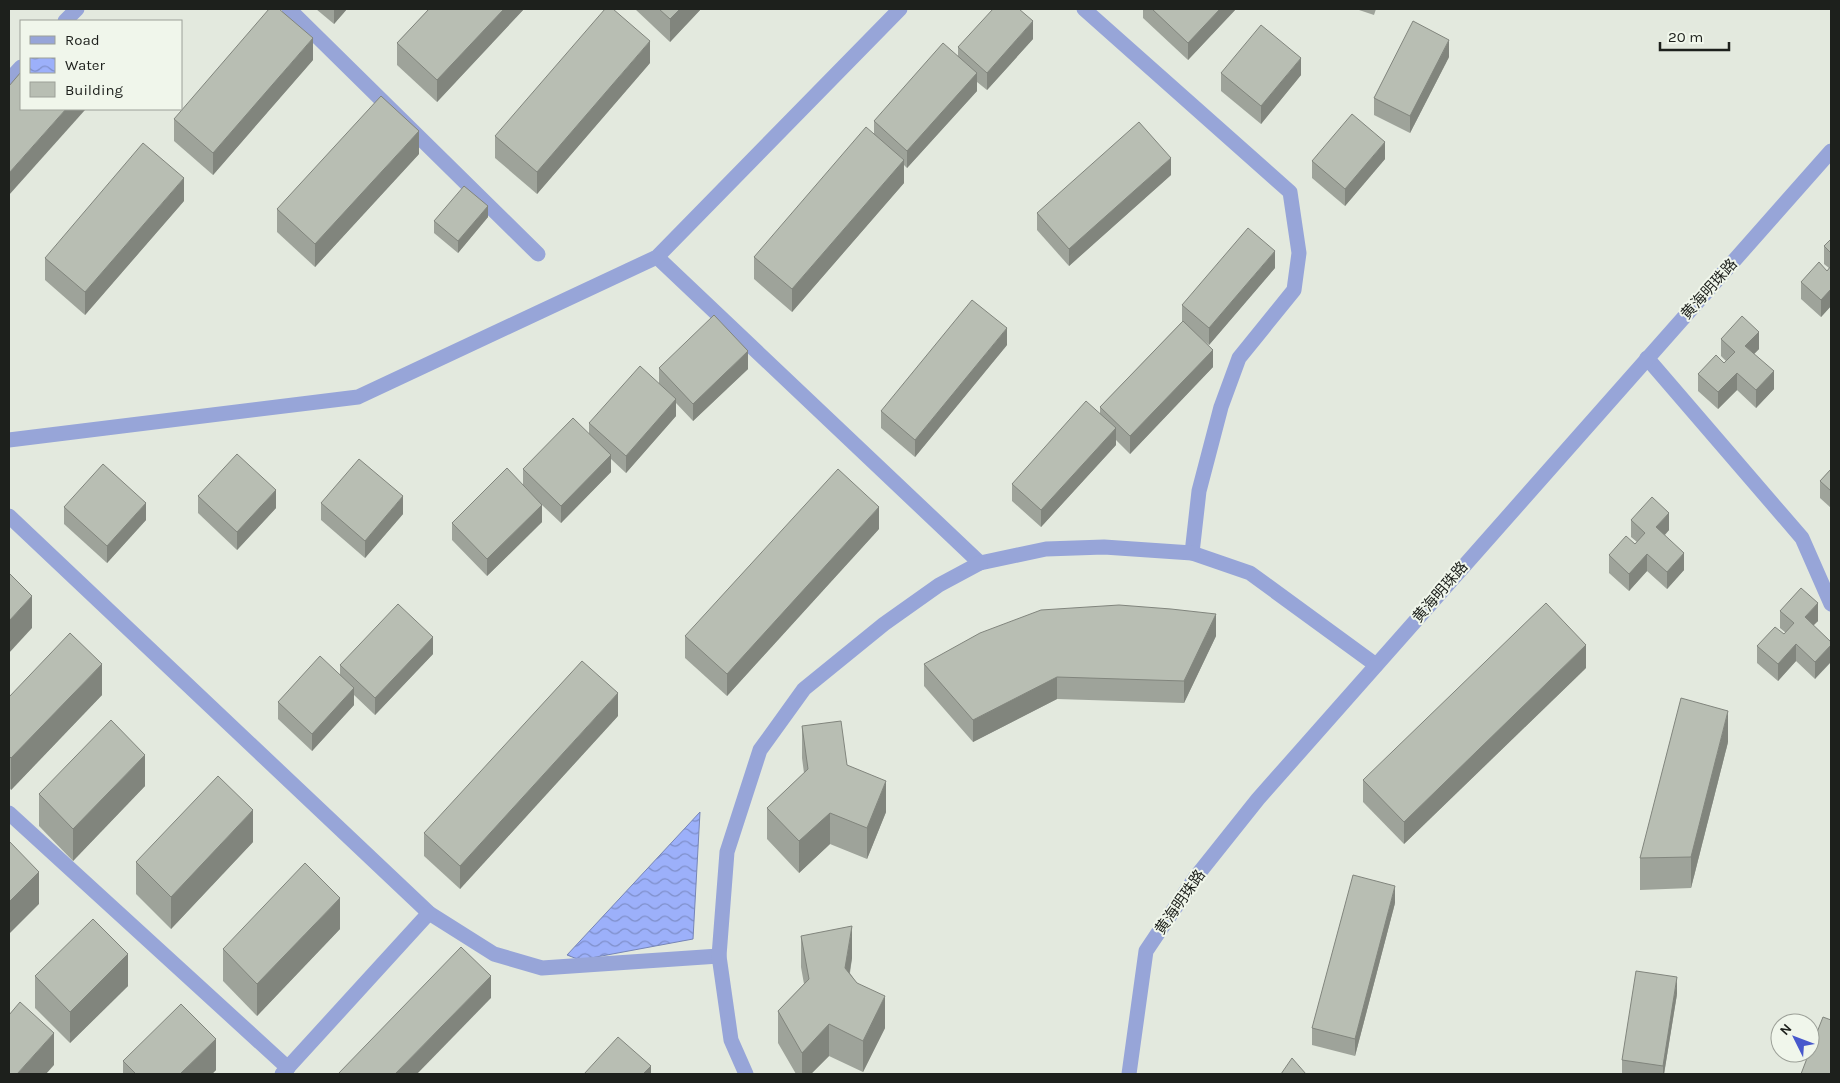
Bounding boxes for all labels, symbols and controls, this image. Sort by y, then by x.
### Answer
legend [20,20,182,110]
scale bar [1660,20,1729,52]
text: 20 m [1668,28,1703,46]
text: Road [65,31,100,49]
text: Water [65,56,106,74]
text: Building [65,81,123,99]
street label: 黄海明珠路 [1677,255,1741,323]
street label: 黄海明珠路 [1409,558,1471,626]
street label: 黄海明珠路 [1151,866,1209,938]
north arrow [1770,1013,1820,1063]
text: N [1776,1020,1795,1039]

